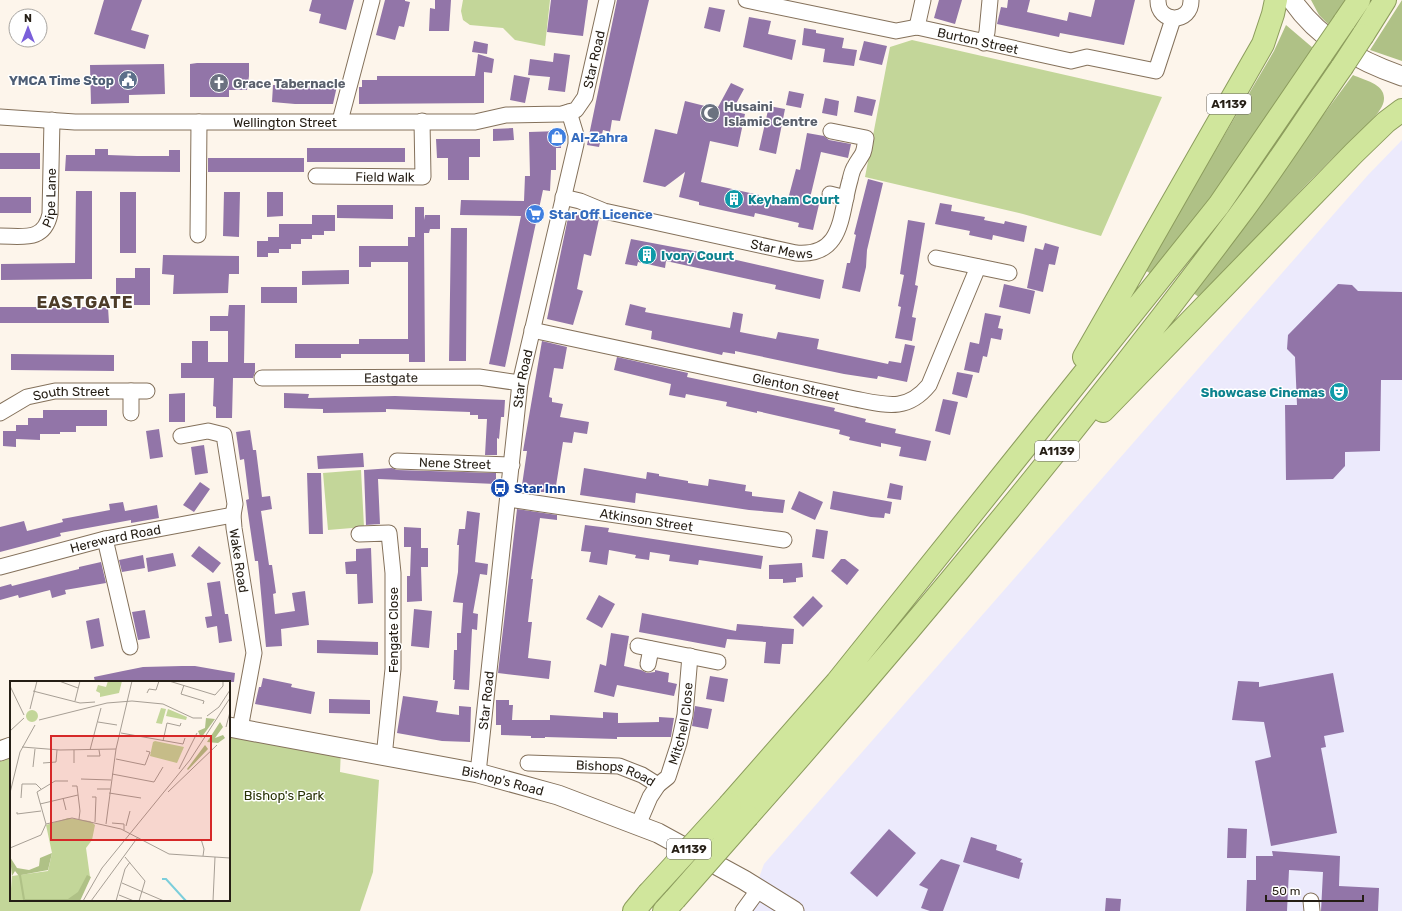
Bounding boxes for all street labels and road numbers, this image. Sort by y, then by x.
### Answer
street label: Burton Street [936,24,1020,57]
street label: Star Road [580,29,607,90]
road number: A1139 [1207,94,1251,114]
street label: Wellington Street [233,115,337,131]
street label: Pipe Lane [39,168,58,230]
street label: Field Walk [355,169,415,184]
street label: Star Mews [749,236,814,261]
street label: Star Road [510,348,535,408]
street label: Eastgate [364,370,418,386]
street label: Glenton Street [751,370,841,403]
street label: South Street [31,384,110,403]
road number: A1139 [1035,441,1079,461]
street label: Nene Street [419,454,491,472]
street label: Atkinson Street [599,505,694,534]
street label: Hereward Road [68,521,162,556]
street label: Wake Road [227,527,252,594]
street label: Fengate Close [386,587,402,673]
street label: Star Road [475,670,496,731]
street label: Mitchell Close [665,682,695,767]
street label: Bishops Road [576,757,658,789]
street label: Bishop's Road [460,763,546,798]
road number: A1139 [667,839,711,859]

